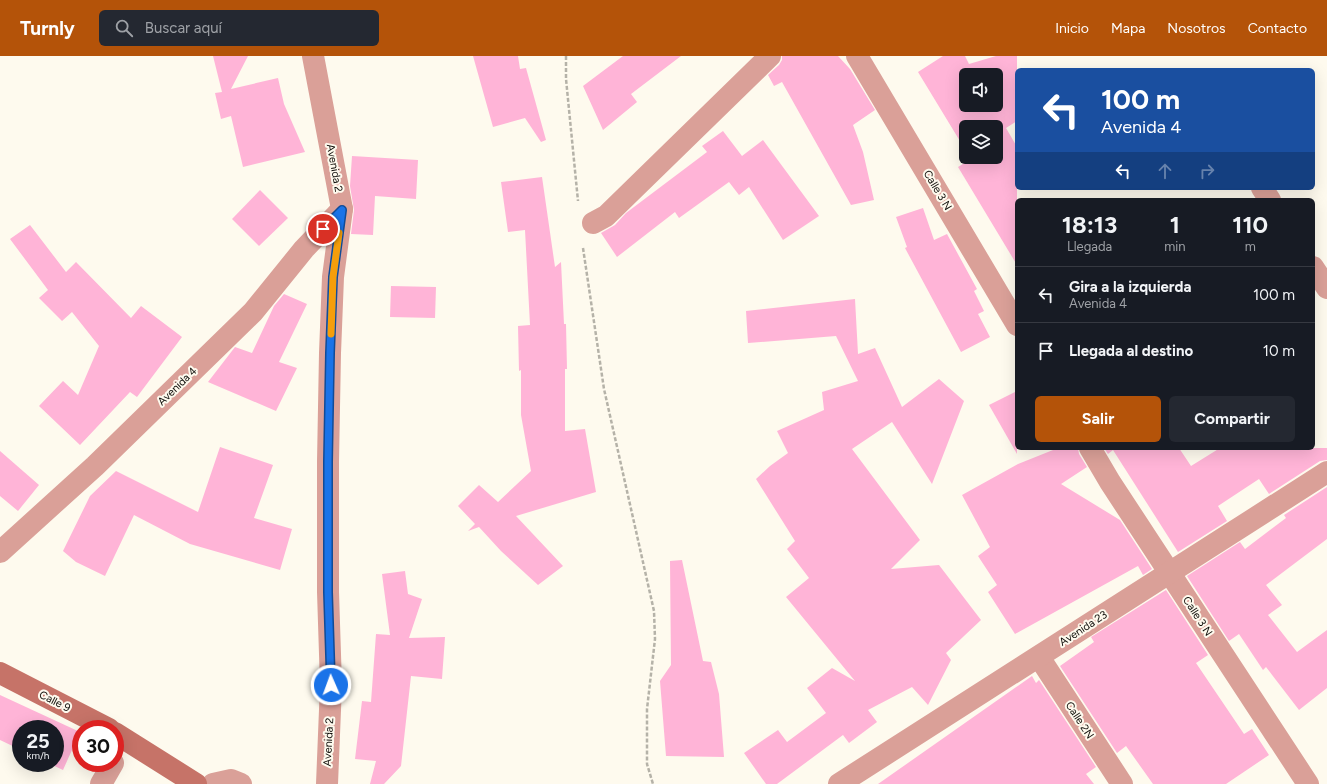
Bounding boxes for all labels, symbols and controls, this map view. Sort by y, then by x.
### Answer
search box [99,10,379,46]
text: Turnly [20,17,75,40]
icon: search [113,17,135,39]
text: Buscar aquí [145,19,222,37]
text: Inicio [1055,20,1089,37]
text: Mapa [1111,20,1145,37]
text: Nosotros [1167,20,1226,37]
text: Contacto [1248,20,1307,37]
map controls [959,68,1003,164]
button: sound [959,68,1003,112]
text: 100 m [1101,82,1180,116]
icon: left [1035,84,1087,136]
text: Avenida 4 [1101,116,1182,138]
button: layers [959,120,1003,164]
street label: Avenida 2 [324,143,345,193]
icon: left [1112,160,1134,182]
icon: ahead [1154,160,1176,182]
icon: right [1196,160,1218,182]
street label: Calle 3 N [921,168,955,213]
text: 18:13 [1062,210,1117,239]
text: 1 [1170,210,1180,239]
text: 110 [1232,210,1268,239]
pin [306,212,340,246]
icon: arrive [312,218,334,240]
text: Llegada [1067,239,1112,254]
text: min [1164,239,1186,254]
text: m [1245,239,1256,254]
text: Gira a la izquierda [1069,278,1191,296]
icon: left [1035,284,1057,306]
text: 100 m [1253,286,1295,304]
text: Avenida 4 [1069,296,1127,311]
icon: arrive [1035,340,1057,362]
text: Llegada al destino [1069,342,1193,360]
text: 10 m [1263,342,1295,360]
street label: Avenida 4 [155,364,200,408]
button: Salir [1035,396,1161,442]
button: Compartir [1169,396,1295,442]
street label: Calle 3 N [1180,594,1215,638]
street label: Avenida 23 [1057,608,1110,649]
position arrow [310,664,352,706]
street label: Calle 9 [37,688,73,715]
street label: Calle 2N [1063,699,1096,741]
street label: Avenida 2 [321,717,336,767]
speed limit sign: 30 [72,720,124,772]
text: 25 [26,729,50,753]
text: km/h [27,749,49,762]

